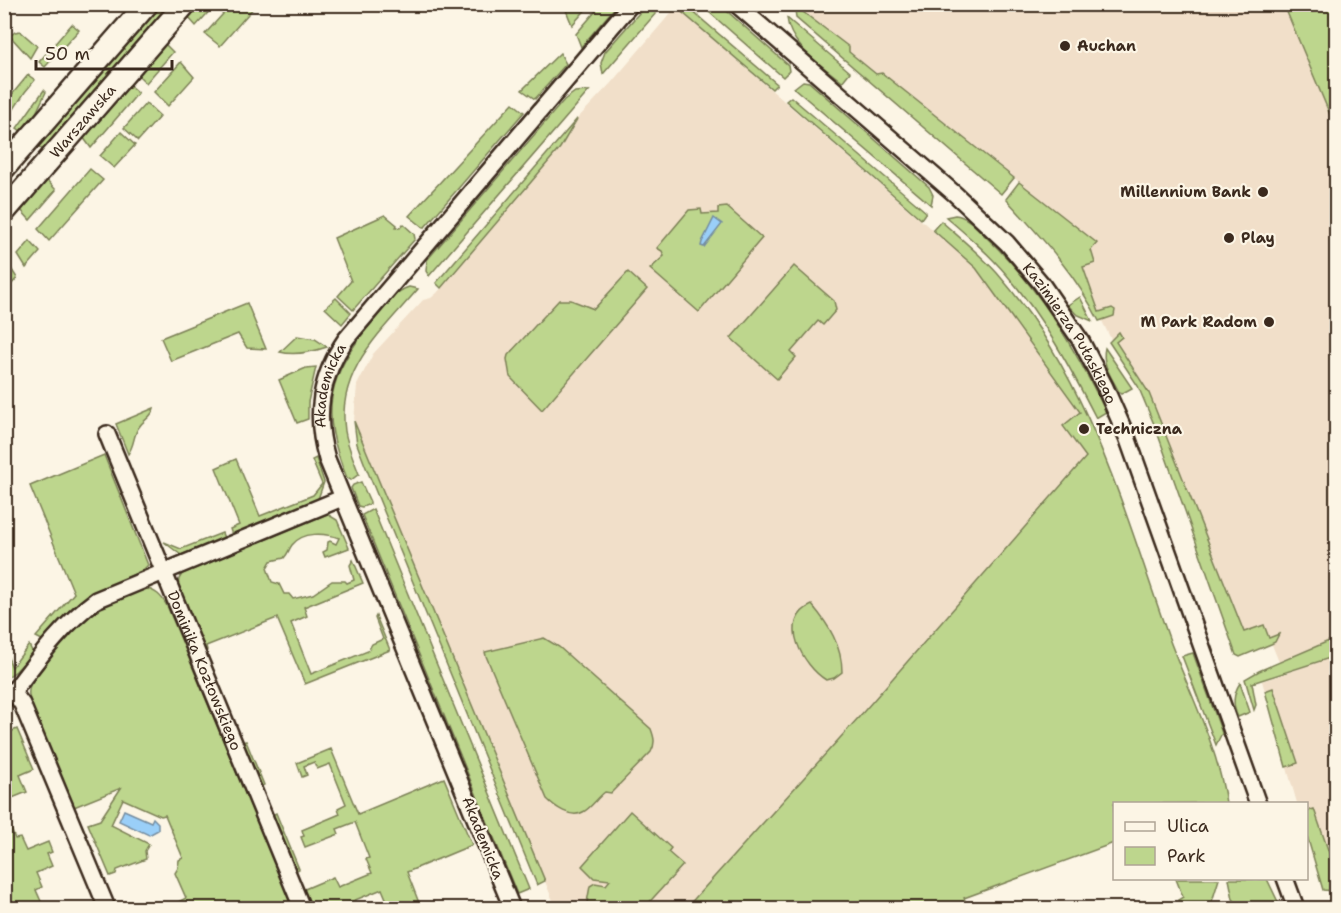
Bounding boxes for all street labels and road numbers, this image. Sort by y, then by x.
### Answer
street label: Warszawska [45,80,121,163]
street label: Kazimierza Pułaskiego [1018,258,1121,407]
street label: Akademicka [310,339,351,429]
street label: Dominika Kozłowskiego [163,588,246,754]
street label: Akademicka [457,794,509,883]

